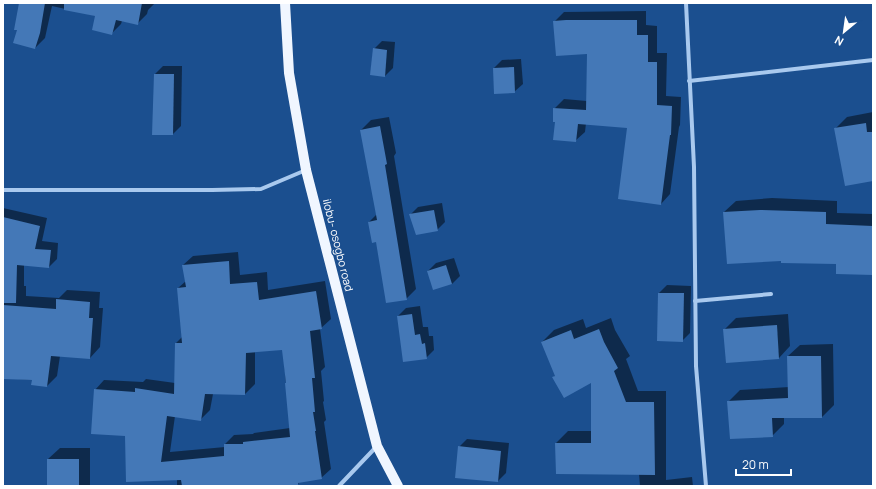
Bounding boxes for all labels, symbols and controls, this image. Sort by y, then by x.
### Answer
north arrow [824,12,864,52]
text: N [832,33,846,50]
street label: ilobu- osogbo road [320,197,357,293]
scale bar [736,451,791,477]
text: 20 m [742,456,769,473]

